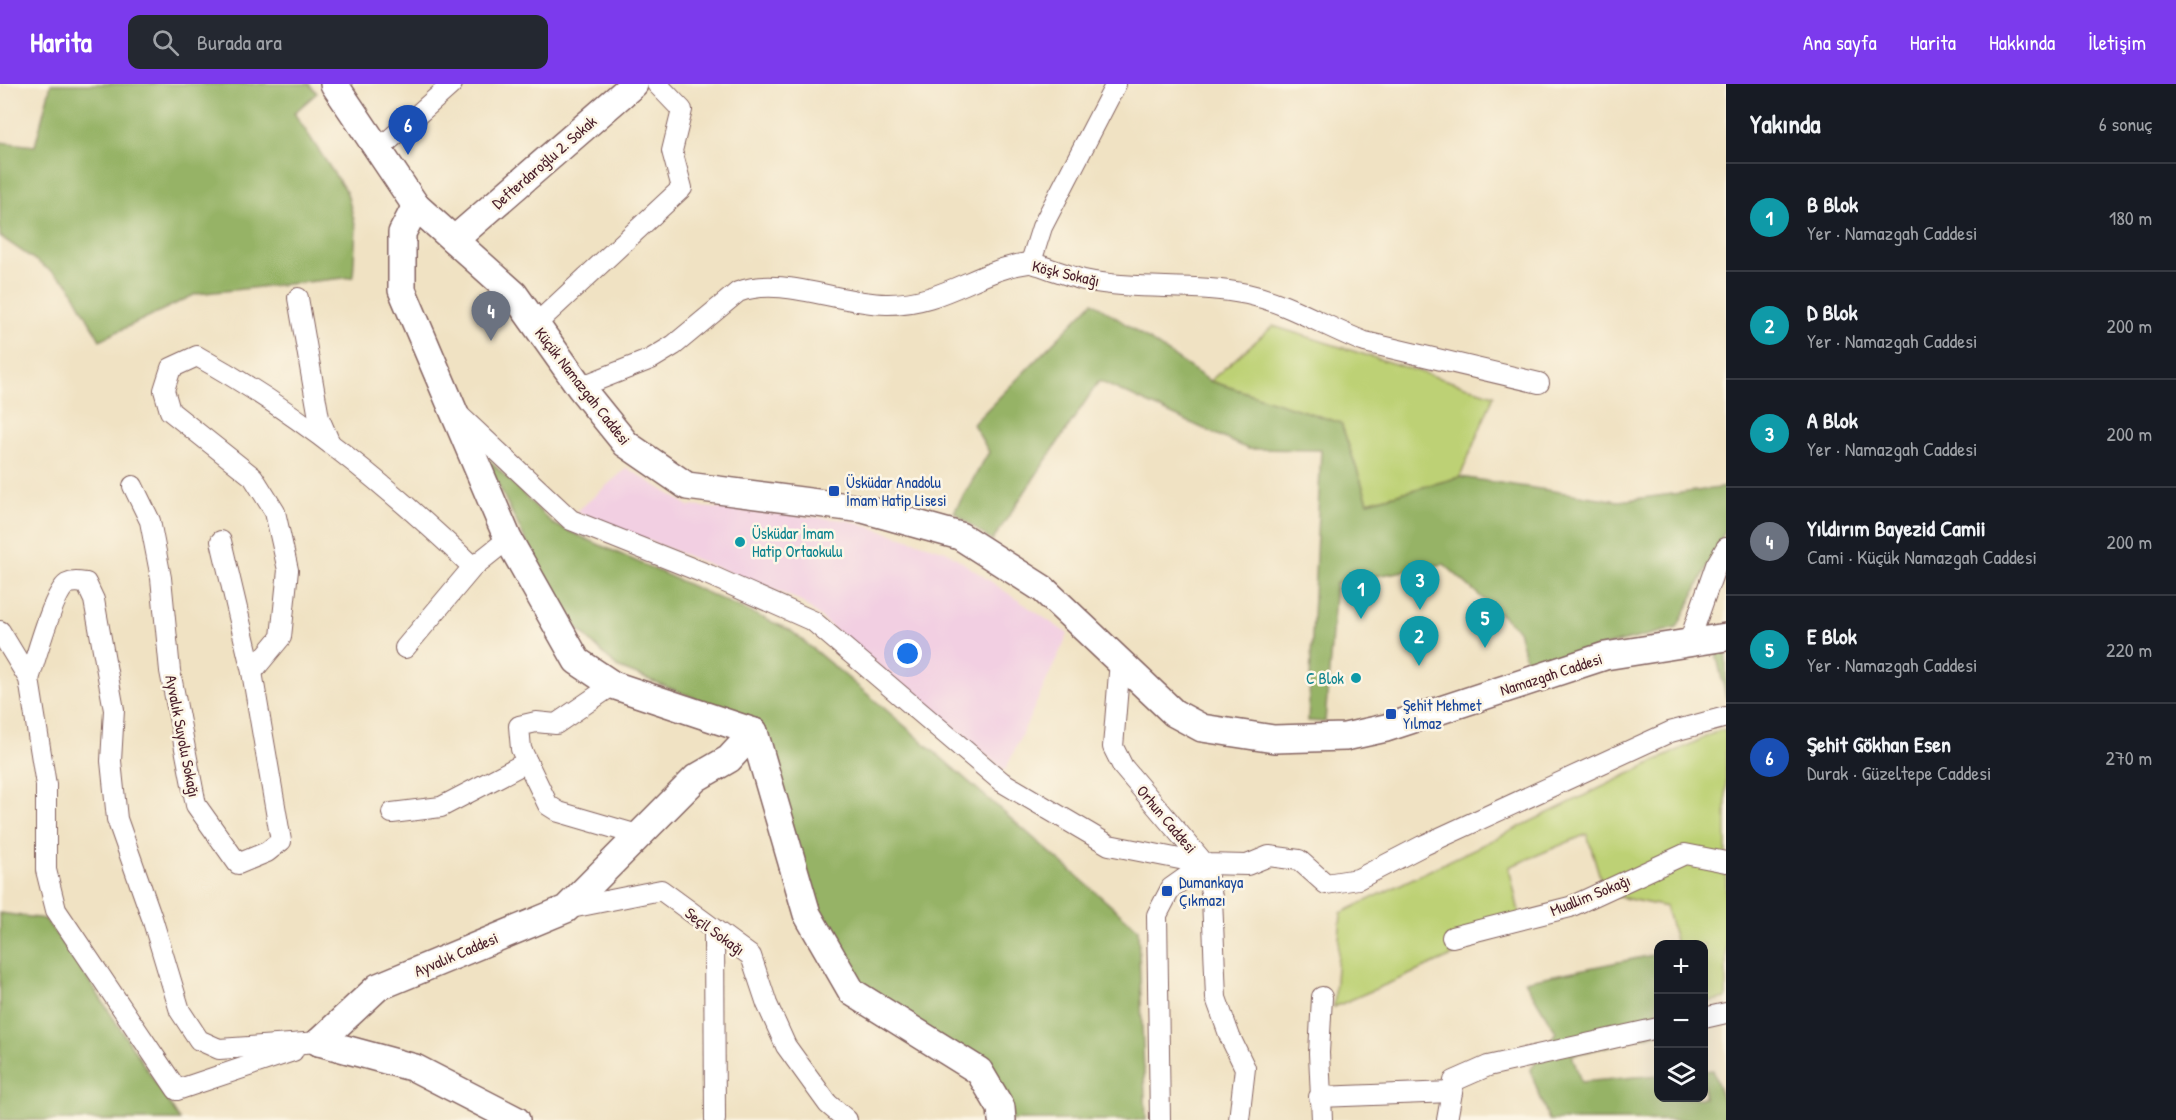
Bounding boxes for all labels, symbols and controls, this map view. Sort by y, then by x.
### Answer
search box [128,15,548,69]
text: Harita [30,23,92,61]
icon: search [149,26,182,59]
text: Burada ara [197,27,282,57]
text: Ana sayfa [1803,28,1877,57]
text: Harita [1910,28,1956,57]
text: Hakkında [1989,28,2055,57]
text: İletişim [2088,28,2146,57]
pin: 6 [388,106,428,155]
text: Yakında [1750,106,1820,141]
street label: Defterdaroğlu 2. Sokak [487,110,601,214]
text: 6 sonuç [2099,110,2152,137]
text: B Blok [1807,189,1858,219]
text: 1 [1766,204,1773,231]
text: 180 m [2109,204,2152,231]
text: Yer · Namazgah Caddesi [1807,219,1977,246]
street label: Köşk Sokağı [1030,255,1102,291]
pin: 4 [472,292,510,341]
text: D Blok [1807,297,1858,327]
text: 2 [1765,312,1774,339]
text: 200 m [2107,312,2152,339]
street label: Küçük Namazgah Caddesi [530,323,636,449]
text: Yer · Namazgah Caddesi [1807,327,1977,354]
text: A Blok [1807,405,1858,435]
text: 3 [1765,420,1774,447]
text: 200 m [2107,420,2152,447]
text: Yer · Namazgah Caddesi [1807,435,1977,462]
place label: Üsküdar Anadolu İmam Hatip Lisesi [846,471,947,511]
marker: Üsküdar Anadolu İmam Hatip Lisesi [827,484,841,498]
text: Yıldırım Bayezid Camii [1807,513,1986,543]
place label: Üsküdar İmam Hatip Ortaokulu [752,522,843,562]
text: 4 [1766,528,1773,555]
text: 200 m [2107,528,2152,555]
marker: Üsküdar İmam Hatip Ortaokulu [733,535,747,549]
text: Cami · Küçük Namazgah Caddesi [1807,543,2037,570]
pin: 3 [1400,560,1440,610]
pin: 1 [1342,570,1380,619]
pin: 5 [1466,598,1504,648]
pin: 2 [1400,616,1438,666]
text: E Blok [1807,621,1857,651]
text: 5 [1765,636,1774,663]
text: 220 m [2106,636,2152,663]
your location [893,639,922,668]
street label: Namazgah Caddesi [1497,647,1605,701]
text: Yer · Namazgah Caddesi [1807,651,1977,678]
place label: C Blok [1306,667,1344,689]
marker: C Blok [1349,671,1363,685]
street label: Ayvalık Suyolu Sokağı [160,673,206,799]
place label: Şehit Mehmet Yılmaz [1403,694,1482,734]
marker: Şehit Mehmet Yılmaz [1384,707,1398,721]
text: Şehit Gökhan Esen [1807,729,1951,759]
text: 6 [1766,744,1773,771]
text: 270 m [2106,744,2152,771]
text: Durak · Güzeltepe Caddesi [1807,759,1991,786]
street label: Orhun Caddesi [1132,780,1202,858]
street label: Muallim Sokağı [1547,869,1633,921]
place label: Dumankaya Çıkmazı [1179,871,1243,911]
marker: Dumankaya Çıkmazı [1160,884,1174,898]
street label: Seçil Sokağı [681,902,749,960]
street label: Ayvalık Caddesi [411,926,501,982]
map controls [1654,940,1708,1102]
button: + [1654,940,1708,994]
button: − [1654,994,1708,1048]
button: layers [1654,1048,1708,1102]

